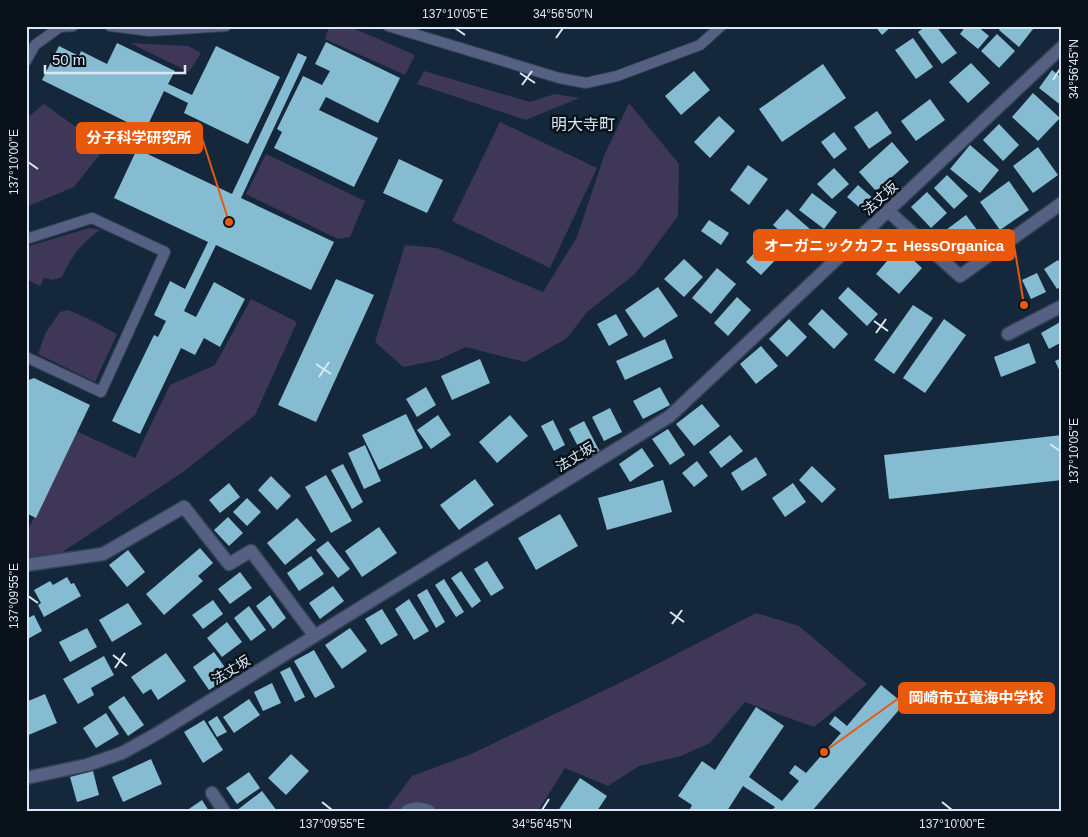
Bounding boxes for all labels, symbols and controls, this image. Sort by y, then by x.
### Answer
text: 137°10'05"E [422,7,488,21]
text: 34°56'50"N [533,7,593,21]
text: 34°56'45"N [1067,39,1081,99]
scale bar [45,42,185,74]
text: 50 m [52,51,85,68]
district label: 明大寺町 [551,116,615,133]
callout: 分子科学研究所 [77,123,202,153]
text: 137°10'00"E [7,129,21,195]
text: 分子科学研究所 [86,129,192,146]
street label: 法丈坂 [859,178,901,218]
callout: オーガニックカフェ HessOrganica [754,230,1014,260]
text: オーガニックカフェ HessOrganica [764,237,1005,254]
text: 137°10'05"E [1067,418,1081,484]
street label: 法丈坂 [553,439,597,475]
text: 137°09'55"E [7,563,21,629]
street label: 法丈坂 [209,652,253,688]
callout: 岡崎市立竜海中学校 [899,683,1054,713]
text: 岡崎市立竜海中学校 [908,689,1044,706]
text: 137°09'55"E [299,817,365,831]
text: 34°56'45"N [512,817,572,831]
text: 137°10'00"E [919,817,985,831]

